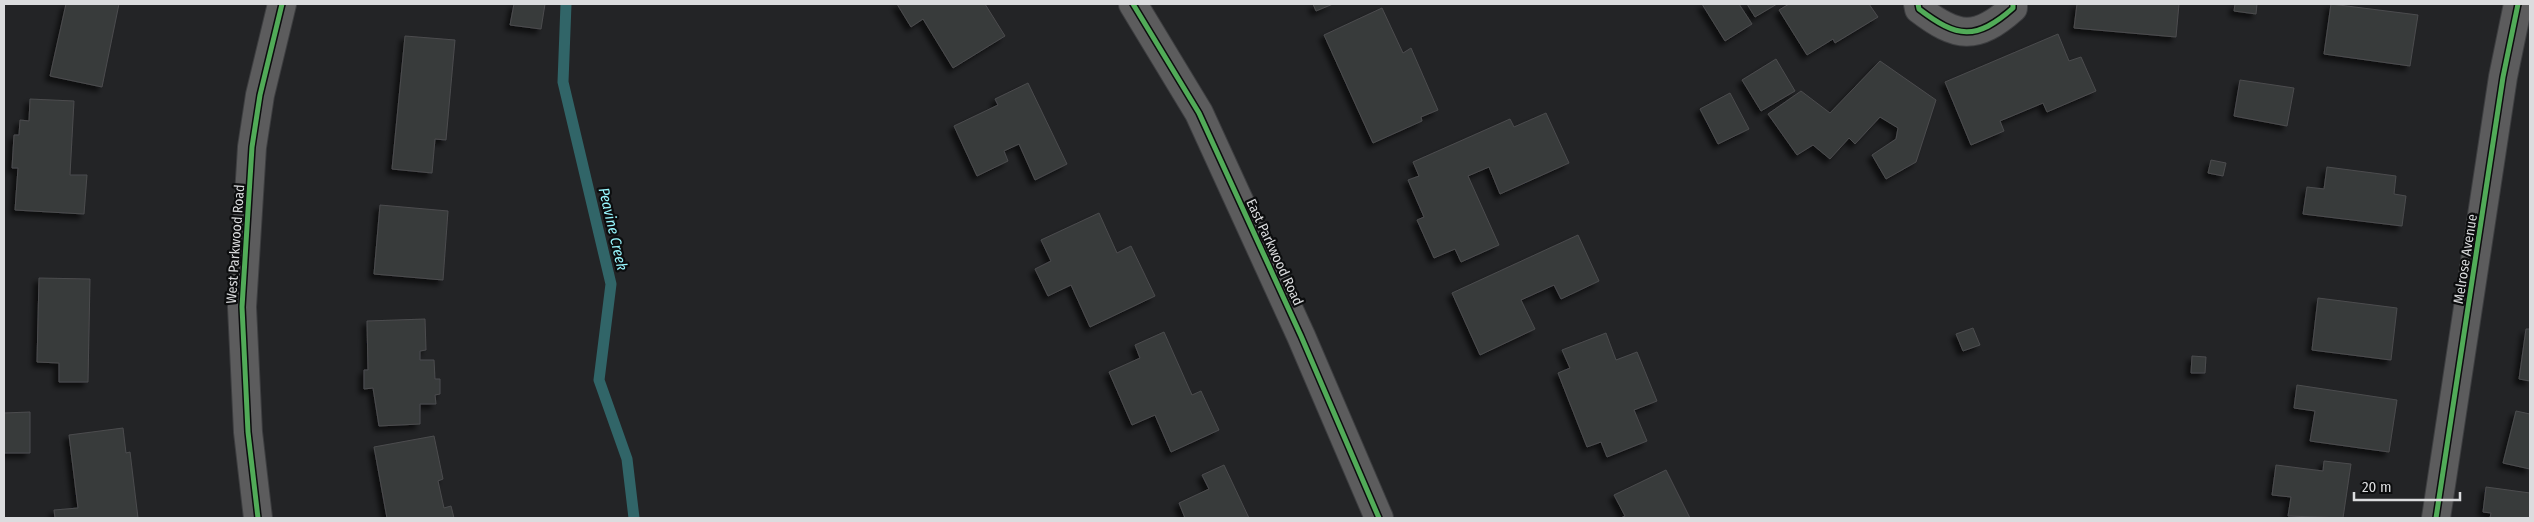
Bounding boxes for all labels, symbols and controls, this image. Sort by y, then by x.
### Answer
street label: West Parkwood Road [223,184,248,304]
water label: Peavine Creek [595,186,631,273]
street label: East Parkwood Road [1242,196,1307,308]
street label: Melrose Avenue [2450,213,2481,305]
scale bar [2354,470,2460,502]
text: 20 m [2362,478,2392,496]

